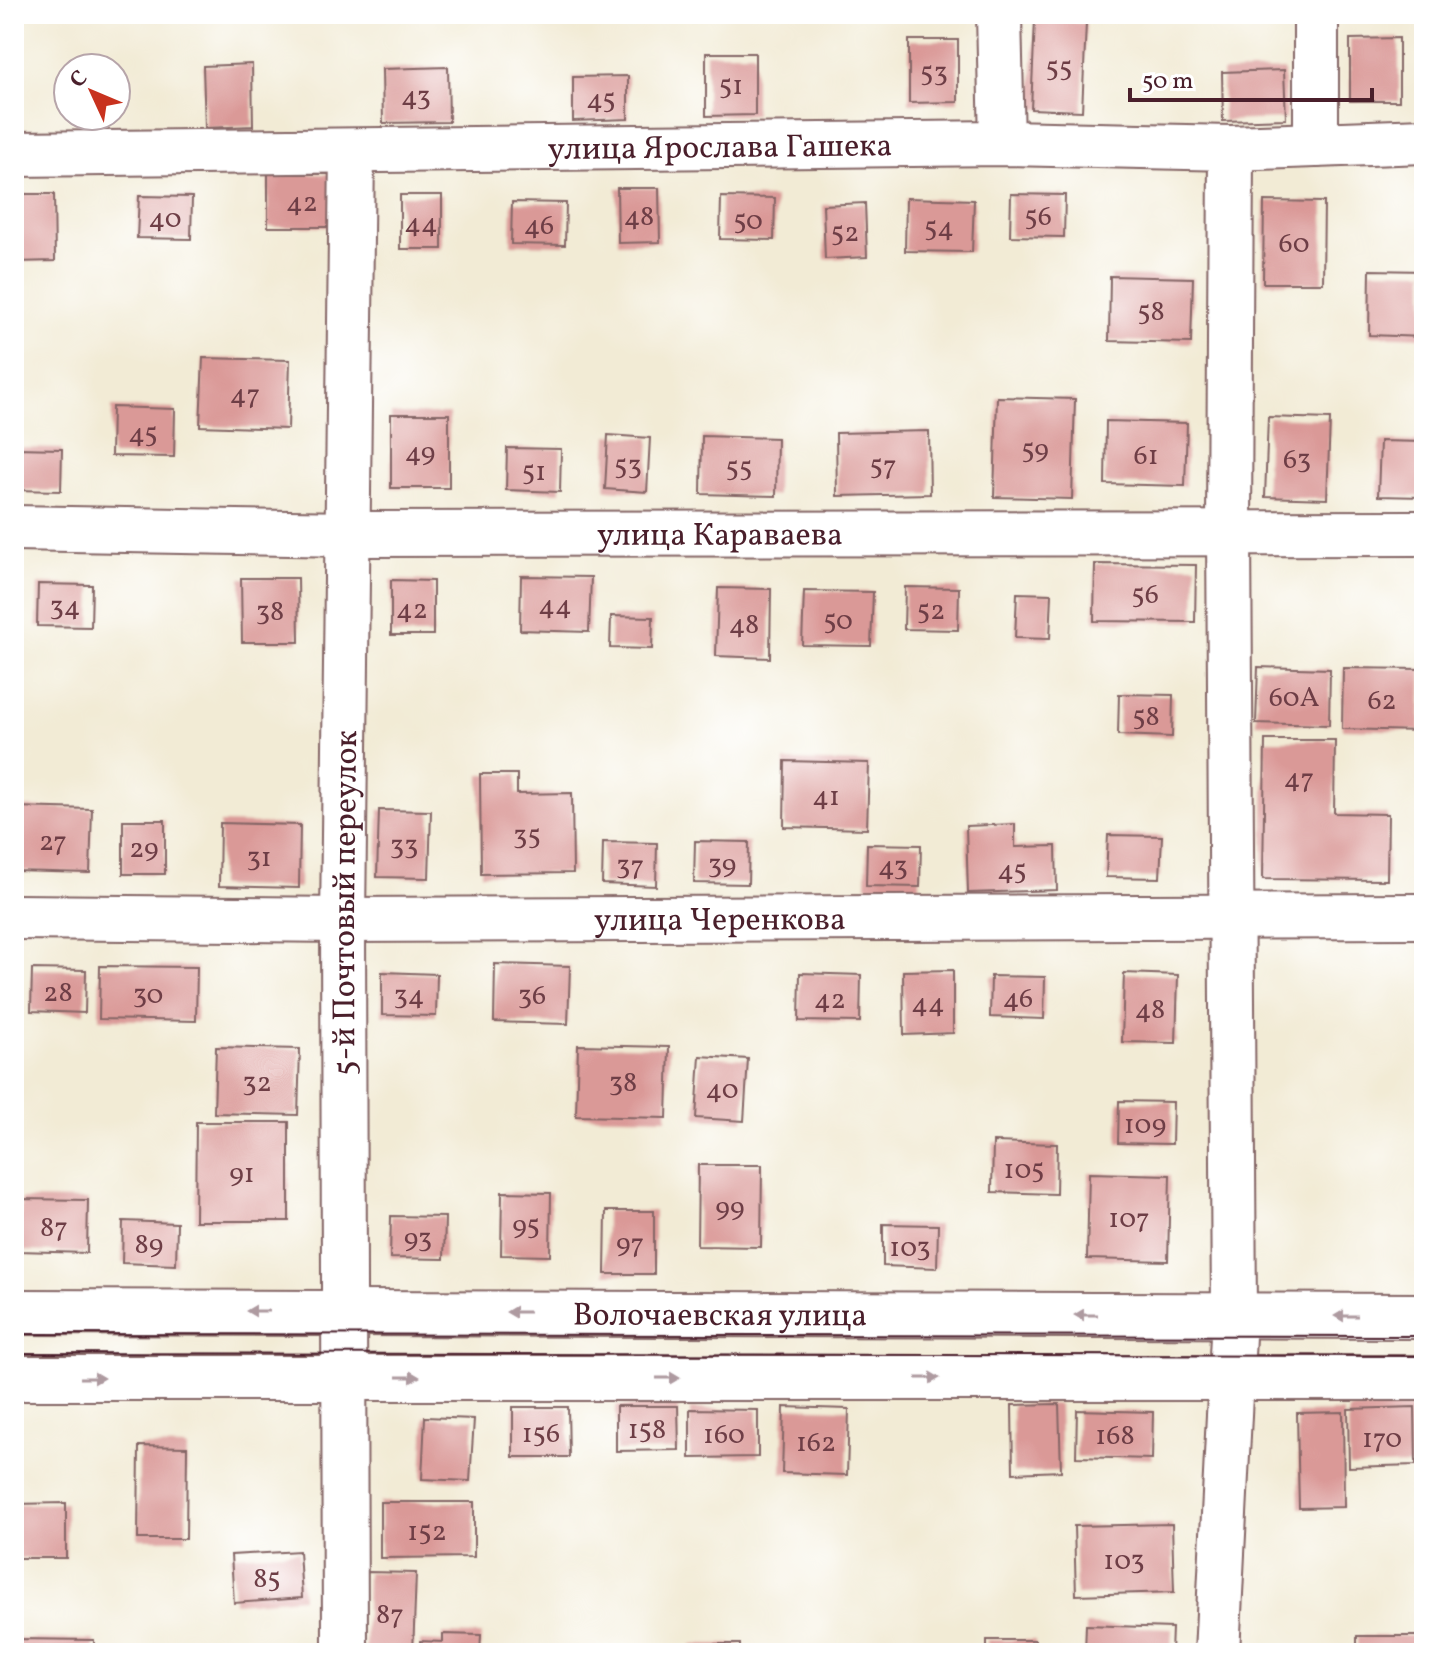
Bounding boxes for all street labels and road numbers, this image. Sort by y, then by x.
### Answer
street label: улица Ярослава Гашека [547,125,893,173]
street label: улица Караваева [597,515,843,559]
street label: 5-й Почтовый переулок [324,730,370,1076]
street label: улица Черенкова [594,899,846,944]
street label: Волочаевская улица [573,1295,867,1339]

